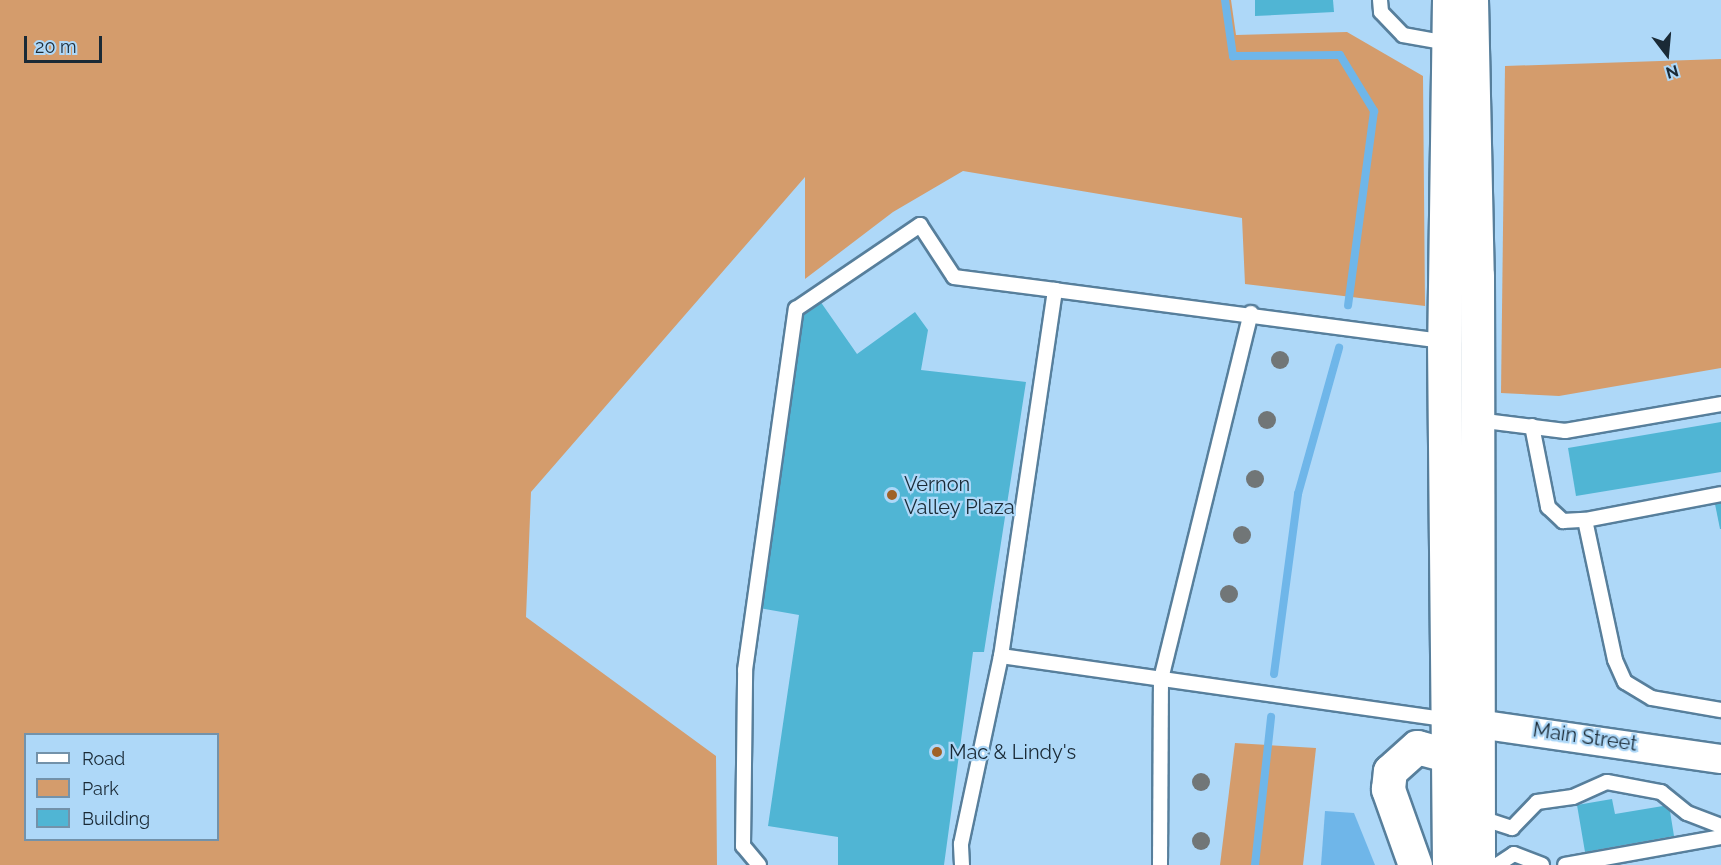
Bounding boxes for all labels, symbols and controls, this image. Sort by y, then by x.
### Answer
scale bar [27,24,105,62]
north arrow [1637,24,1697,84]
text: 20 m [35,36,77,57]
text: N [1664,61,1681,83]
place label: Vernon Valley Plaza [904,472,1015,519]
marker: Vernon Valley Plaza [885,488,899,502]
street label: Main Street [1531,718,1639,756]
legend [24,733,219,841]
place label: Mac & Lindy's [949,740,1076,764]
marker: Mac & Lindy's [930,745,944,759]
text: Road [82,748,125,769]
text: Park [82,778,119,799]
text: Building [82,808,150,829]

